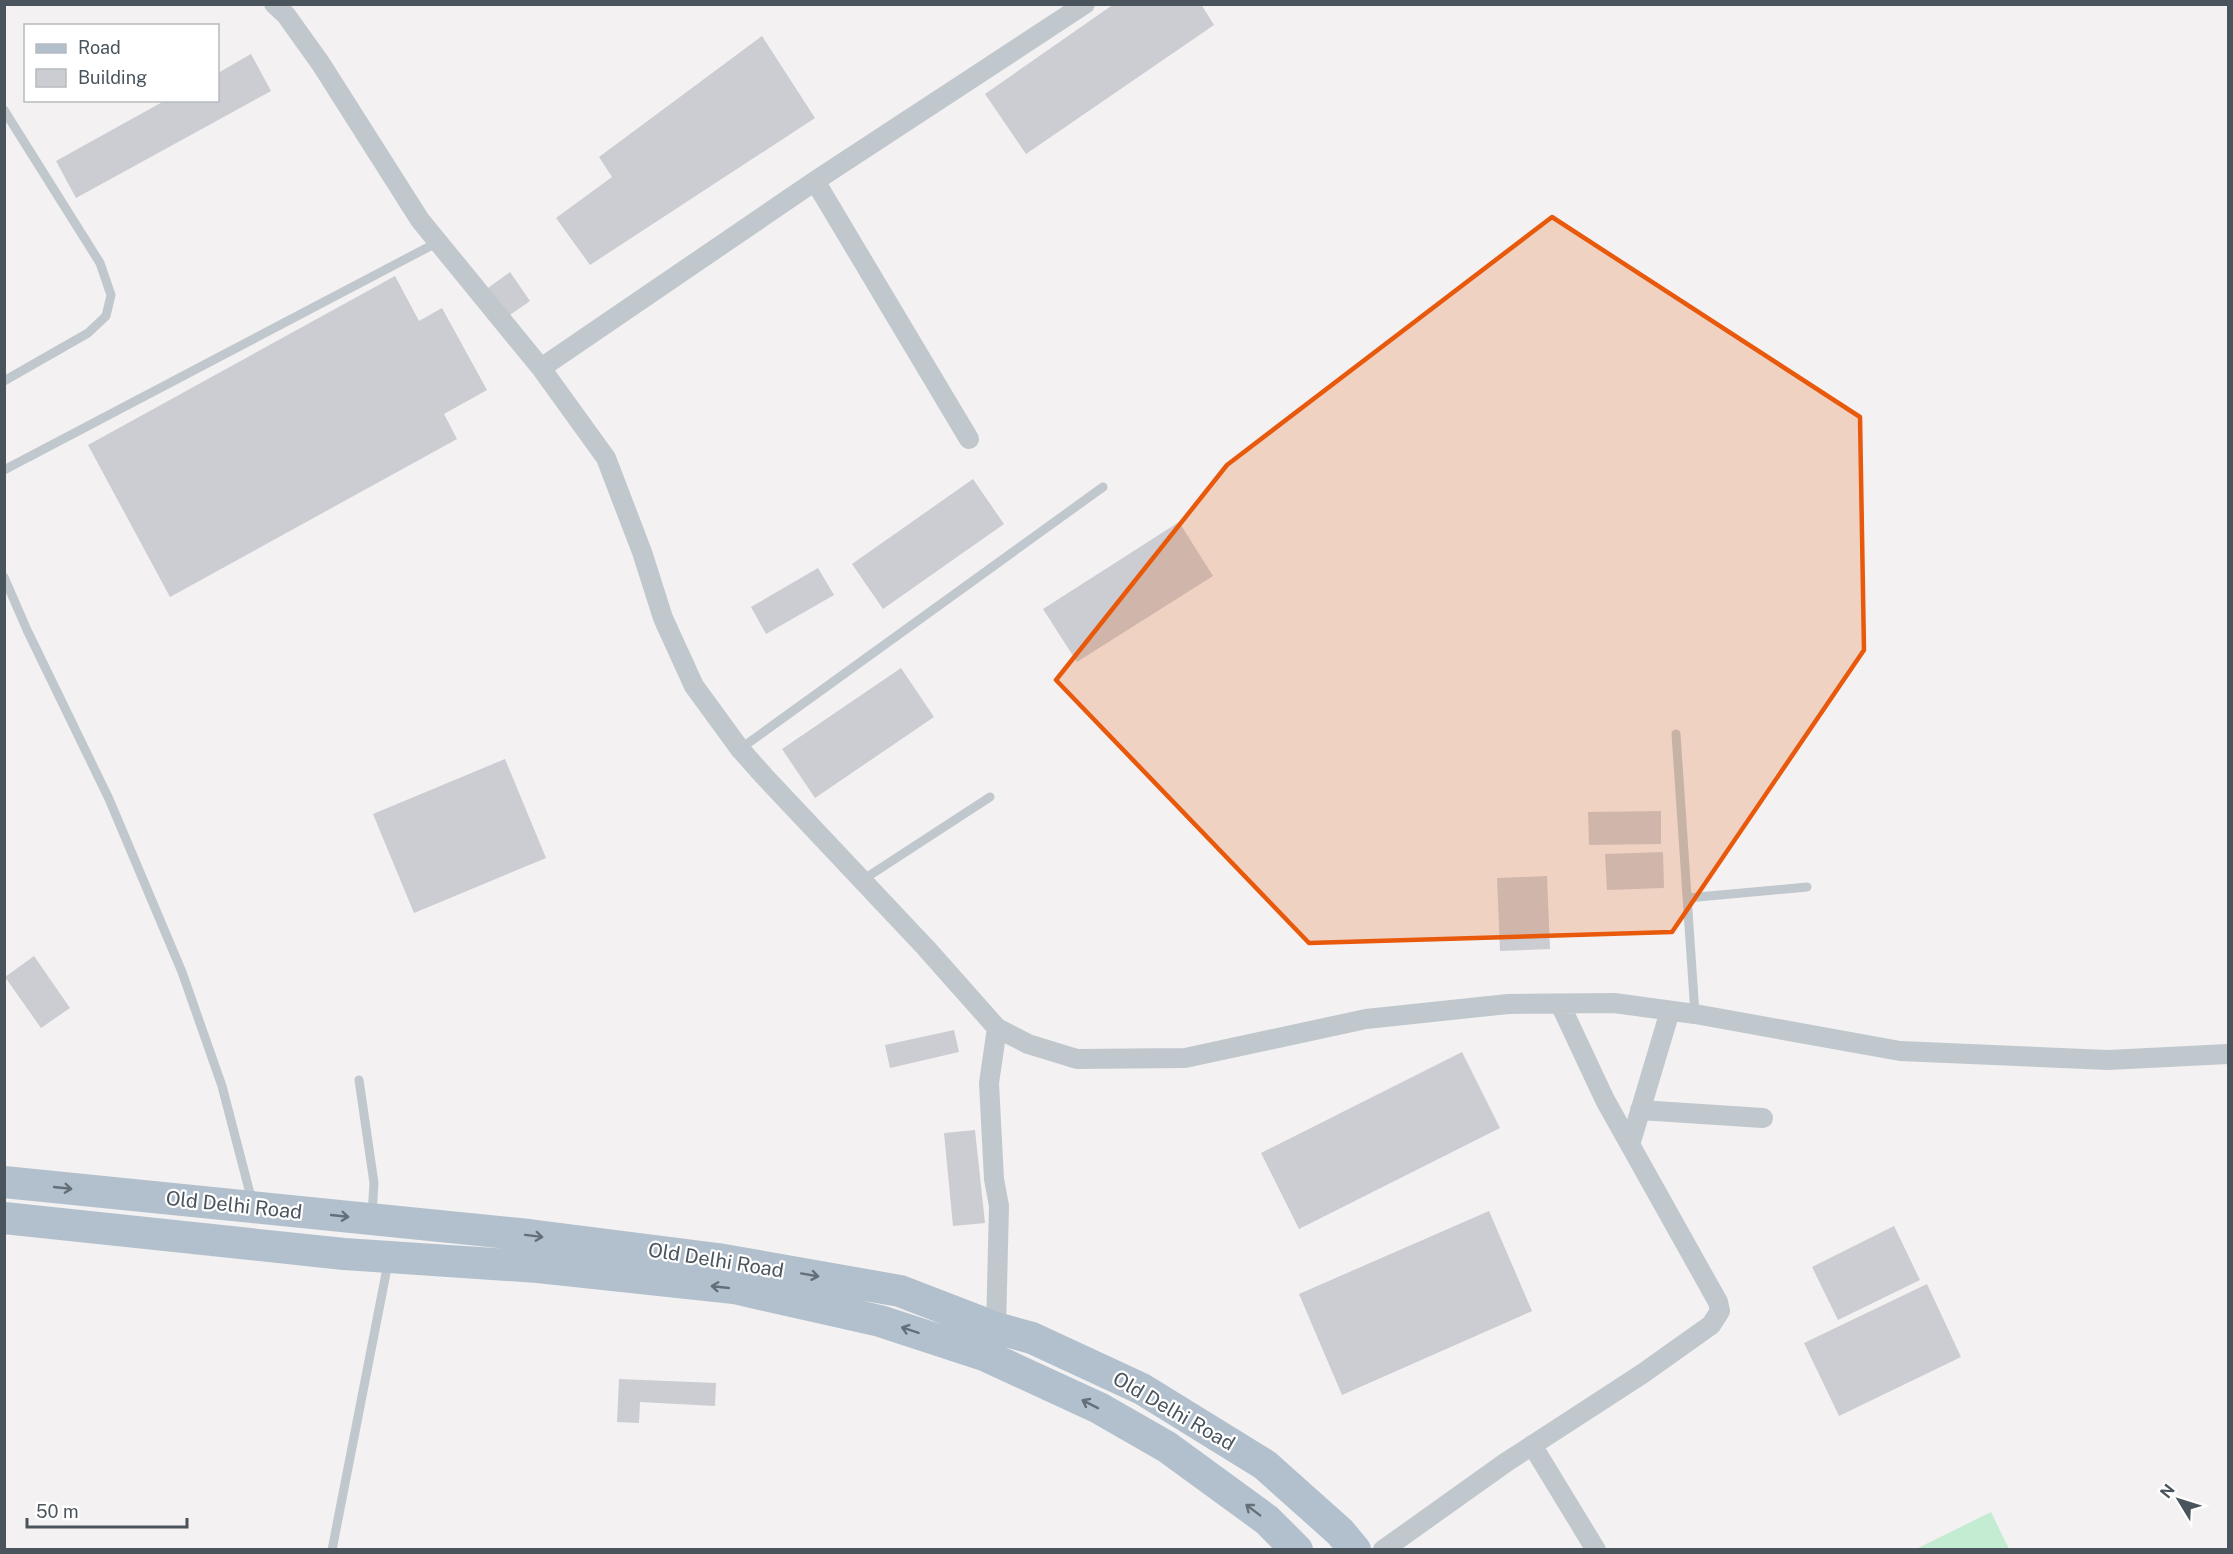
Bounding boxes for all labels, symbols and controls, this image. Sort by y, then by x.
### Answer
legend [24,24,219,102]
text: Road [78,37,121,58]
text: Building [78,67,147,88]
one-way arrow [52,1183,72,1194]
street label: Old Delhi Road [165,1186,303,1224]
one-way arrow [330,1211,350,1222]
one-way arrow [524,1230,544,1241]
street label: Old Delhi Road [647,1237,785,1283]
one-way arrow [800,1270,820,1281]
one-way arrow [711,1281,731,1292]
one-way arrow [901,1324,920,1335]
street label: Old Delhi Road [1109,1366,1239,1456]
one-way arrow [1082,1398,1100,1409]
north arrow [2149,1470,2209,1530]
text: N [2156,1480,2179,1502]
scale bar [27,1491,188,1529]
text: 50 m [36,1501,79,1522]
one-way arrow [1246,1504,1262,1516]

